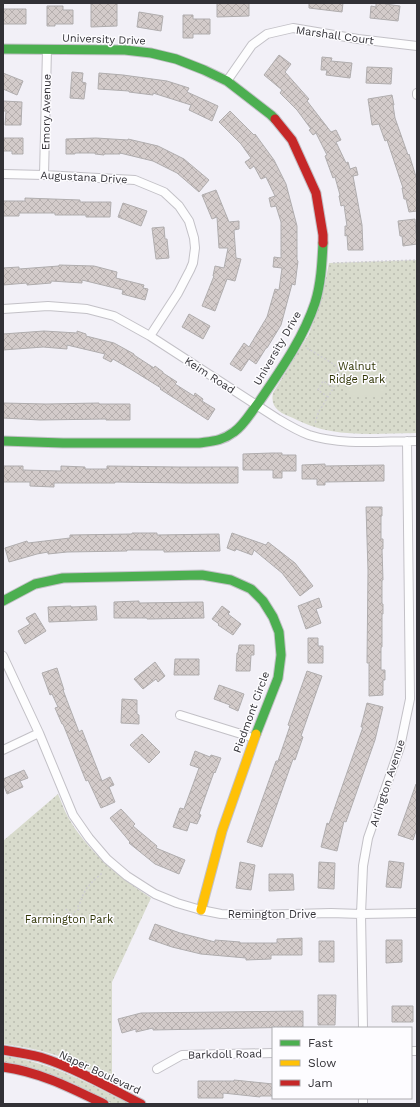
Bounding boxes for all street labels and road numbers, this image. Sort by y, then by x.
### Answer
street label: Marshall Court [295,24,375,47]
street label: University Drive [62,32,146,47]
street label: Emory Avenue [39,74,54,150]
street label: Augustana Drive [40,169,128,186]
street label: University Drive [251,309,304,388]
street label: Keim Road [182,354,237,396]
street label: Piedmont Circle [231,670,272,755]
street label: Arlington Avenue [367,738,408,828]
street label: Remington Drive [228,908,316,921]
street label: Barkdoll Road [188,1047,262,1062]
street label: Naper Boulevard [57,1048,143,1097]

